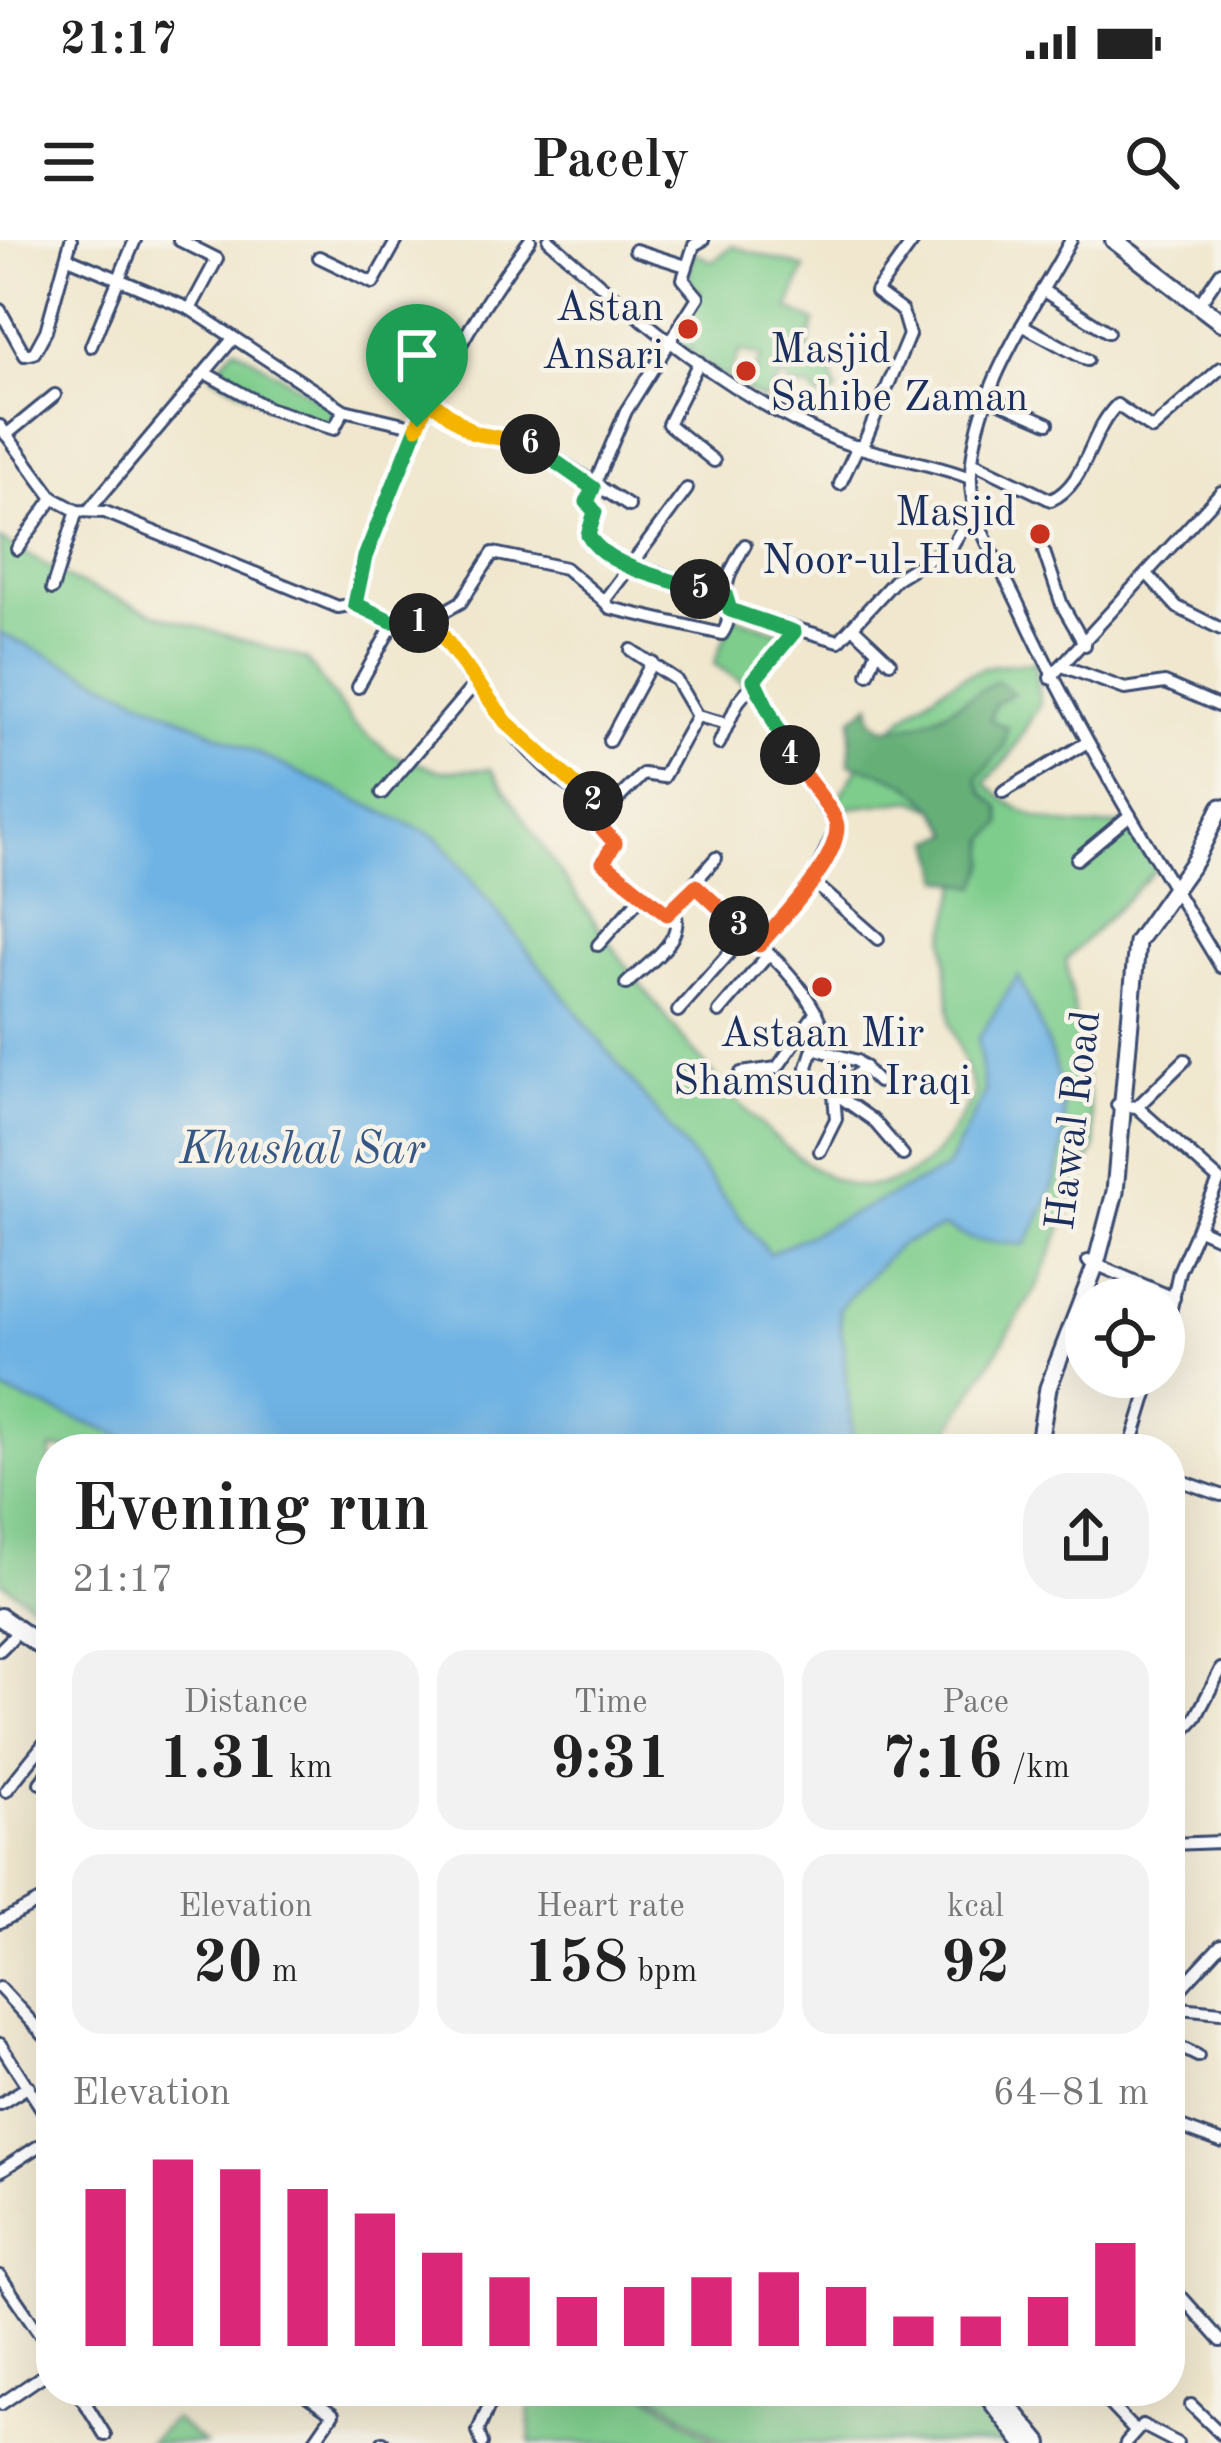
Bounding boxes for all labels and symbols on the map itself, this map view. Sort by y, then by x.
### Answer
place label: Astan Ansari [542,288,664,378]
pin [366,304,468,427]
marker: Astan Ansari [675,316,701,342]
place label: Masjid Sahibe Zaman [770,330,1028,420]
marker: Masjid Sahibe Zaman [733,358,759,384]
pin: 6 [500,414,560,474]
place label: Masjid Noor-ul-Huda [762,493,1016,583]
marker: Masjid Noor-ul-Huda [1027,521,1053,547]
pin: 5 [670,559,730,619]
pin: 1 [389,593,449,653]
pin: 4 [760,725,820,785]
pin: 2 [563,771,623,831]
pin: 3 [709,896,769,956]
marker: Astaan Mir Shamsudin Iraqi [809,974,835,1000]
street label: Hawal Road [1041,1008,1109,1233]
place label: Astaan Mir Shamsudin Iraqi [673,1014,971,1104]
water label: Khushal Sar [178,1128,427,1174]

